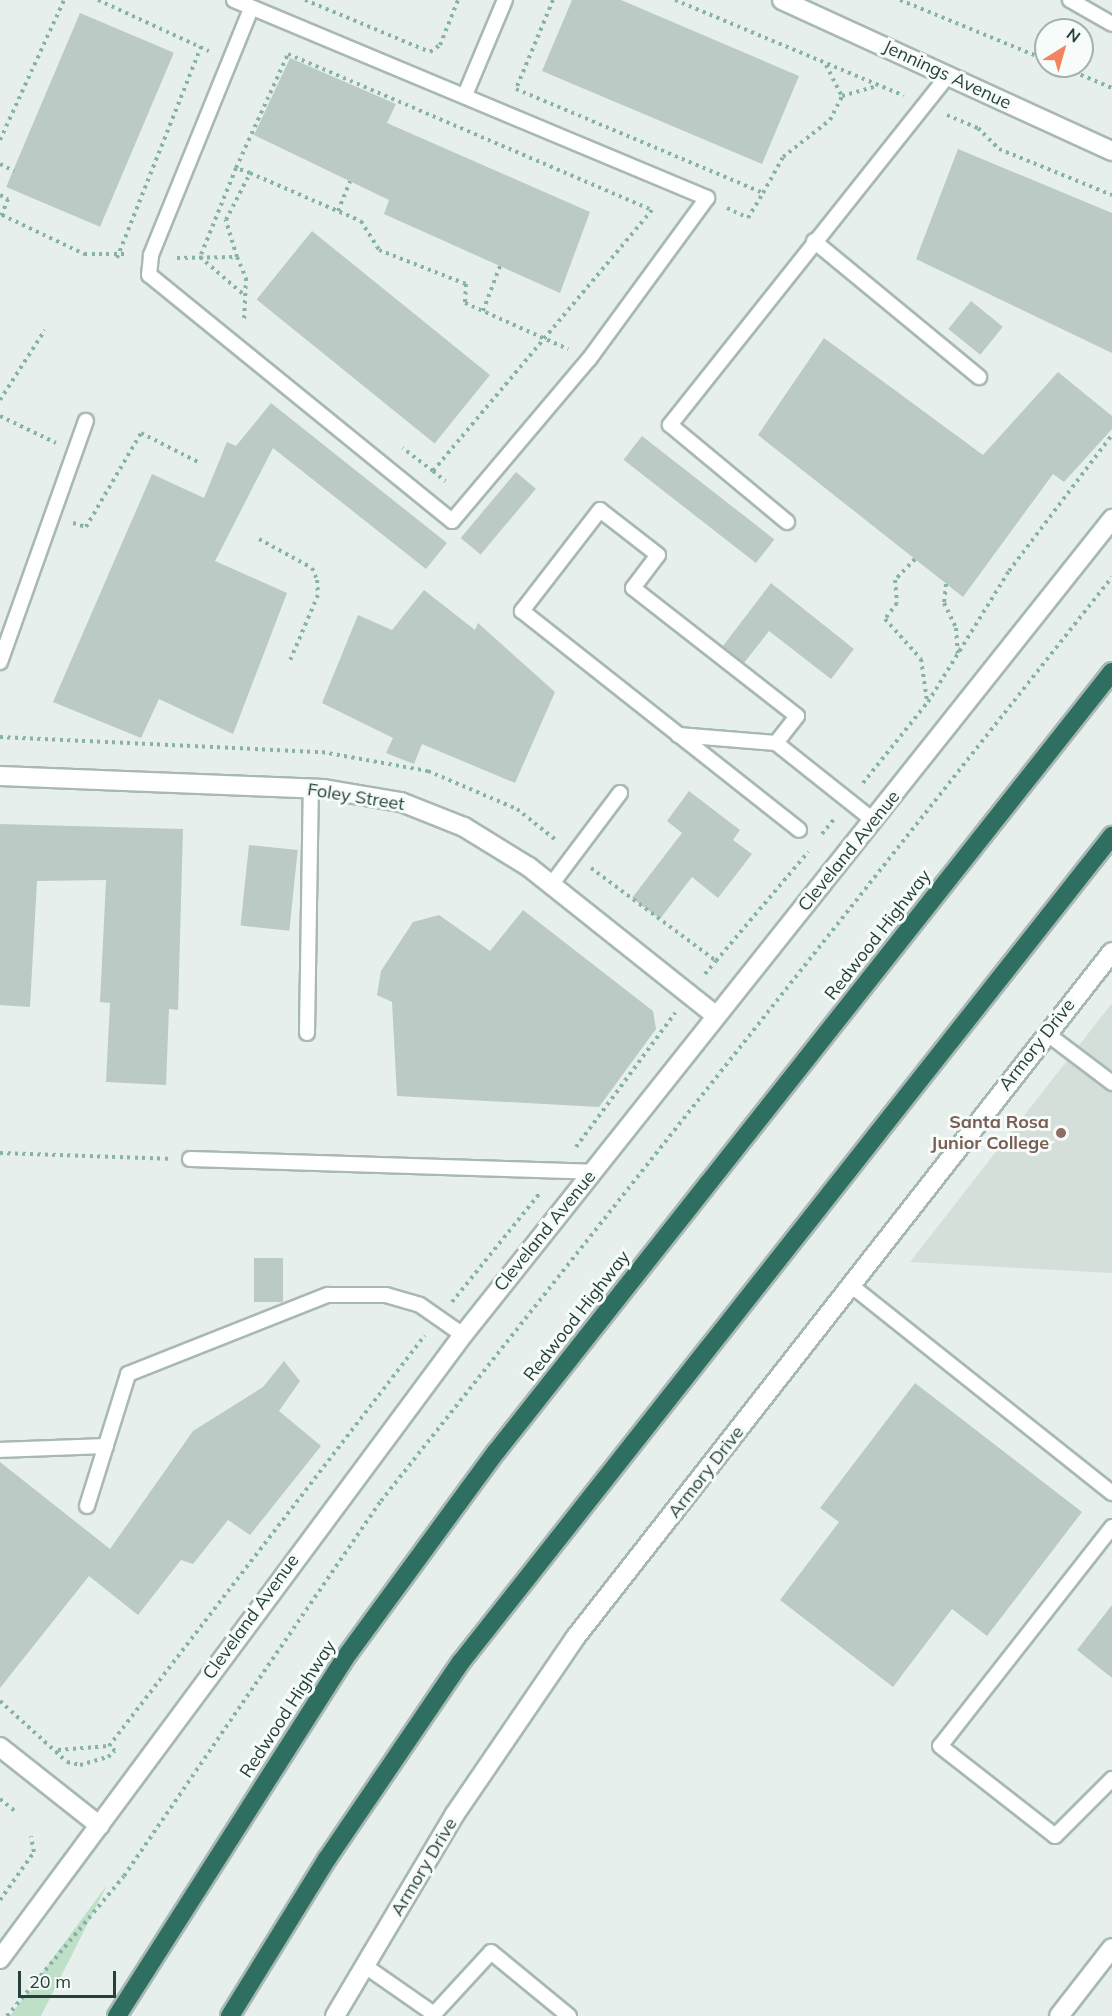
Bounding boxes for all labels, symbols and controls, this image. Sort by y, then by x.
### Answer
north arrow [1034,18,1094,78]
text: N [1063,24,1084,47]
street label: Jennings Avenue [880,36,1014,114]
street label: Foley Street [306,779,406,815]
street label: Cleveland Avenue [794,786,904,916]
street label: Redwood Highway [820,865,936,1005]
street label: Armory Drive [994,995,1080,1095]
place label: Santa Rosa Junior College [931,1112,1049,1154]
marker: Santa Rosa Junior College [1054,1126,1068,1140]
street label: Cleveland Avenue [490,1166,600,1296]
street label: Redwood Highway [519,1246,635,1386]
street label: Armory Drive [663,1422,749,1522]
street label: Cleveland Avenue [198,1550,304,1684]
street label: Redwood Highway [236,1636,340,1782]
street label: Armory Drive [386,1814,462,1920]
scale bar [21,1959,118,1997]
text: 20 m [29,1970,71,1993]

